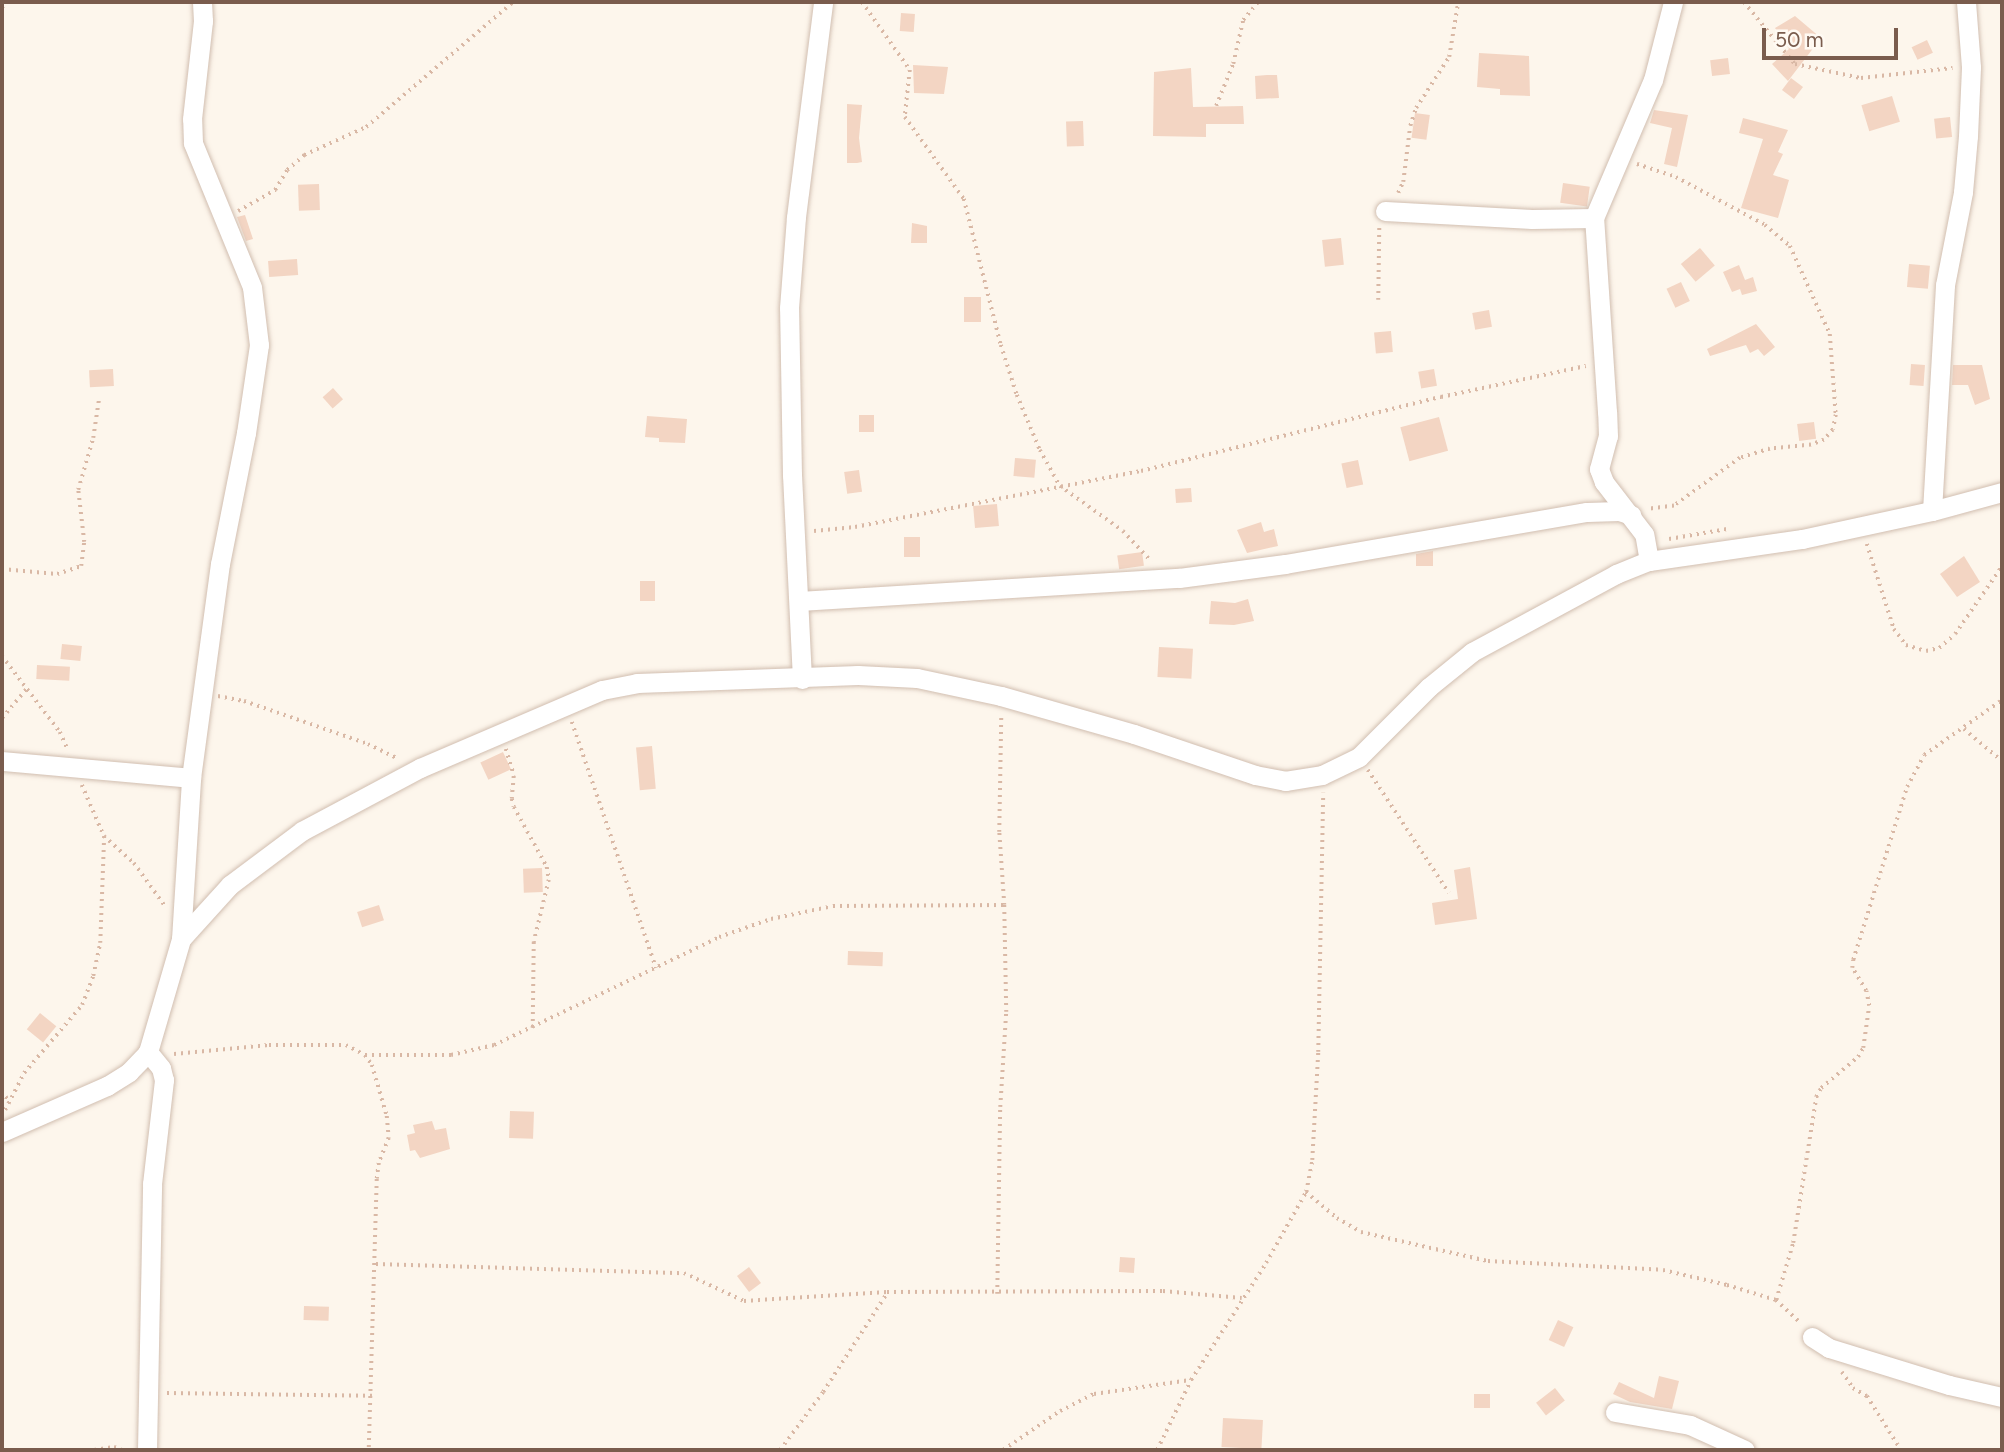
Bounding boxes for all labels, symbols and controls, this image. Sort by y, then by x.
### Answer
scale bar [1766,14,1902,58]
text: 50 m [1775,27,1824,52]

